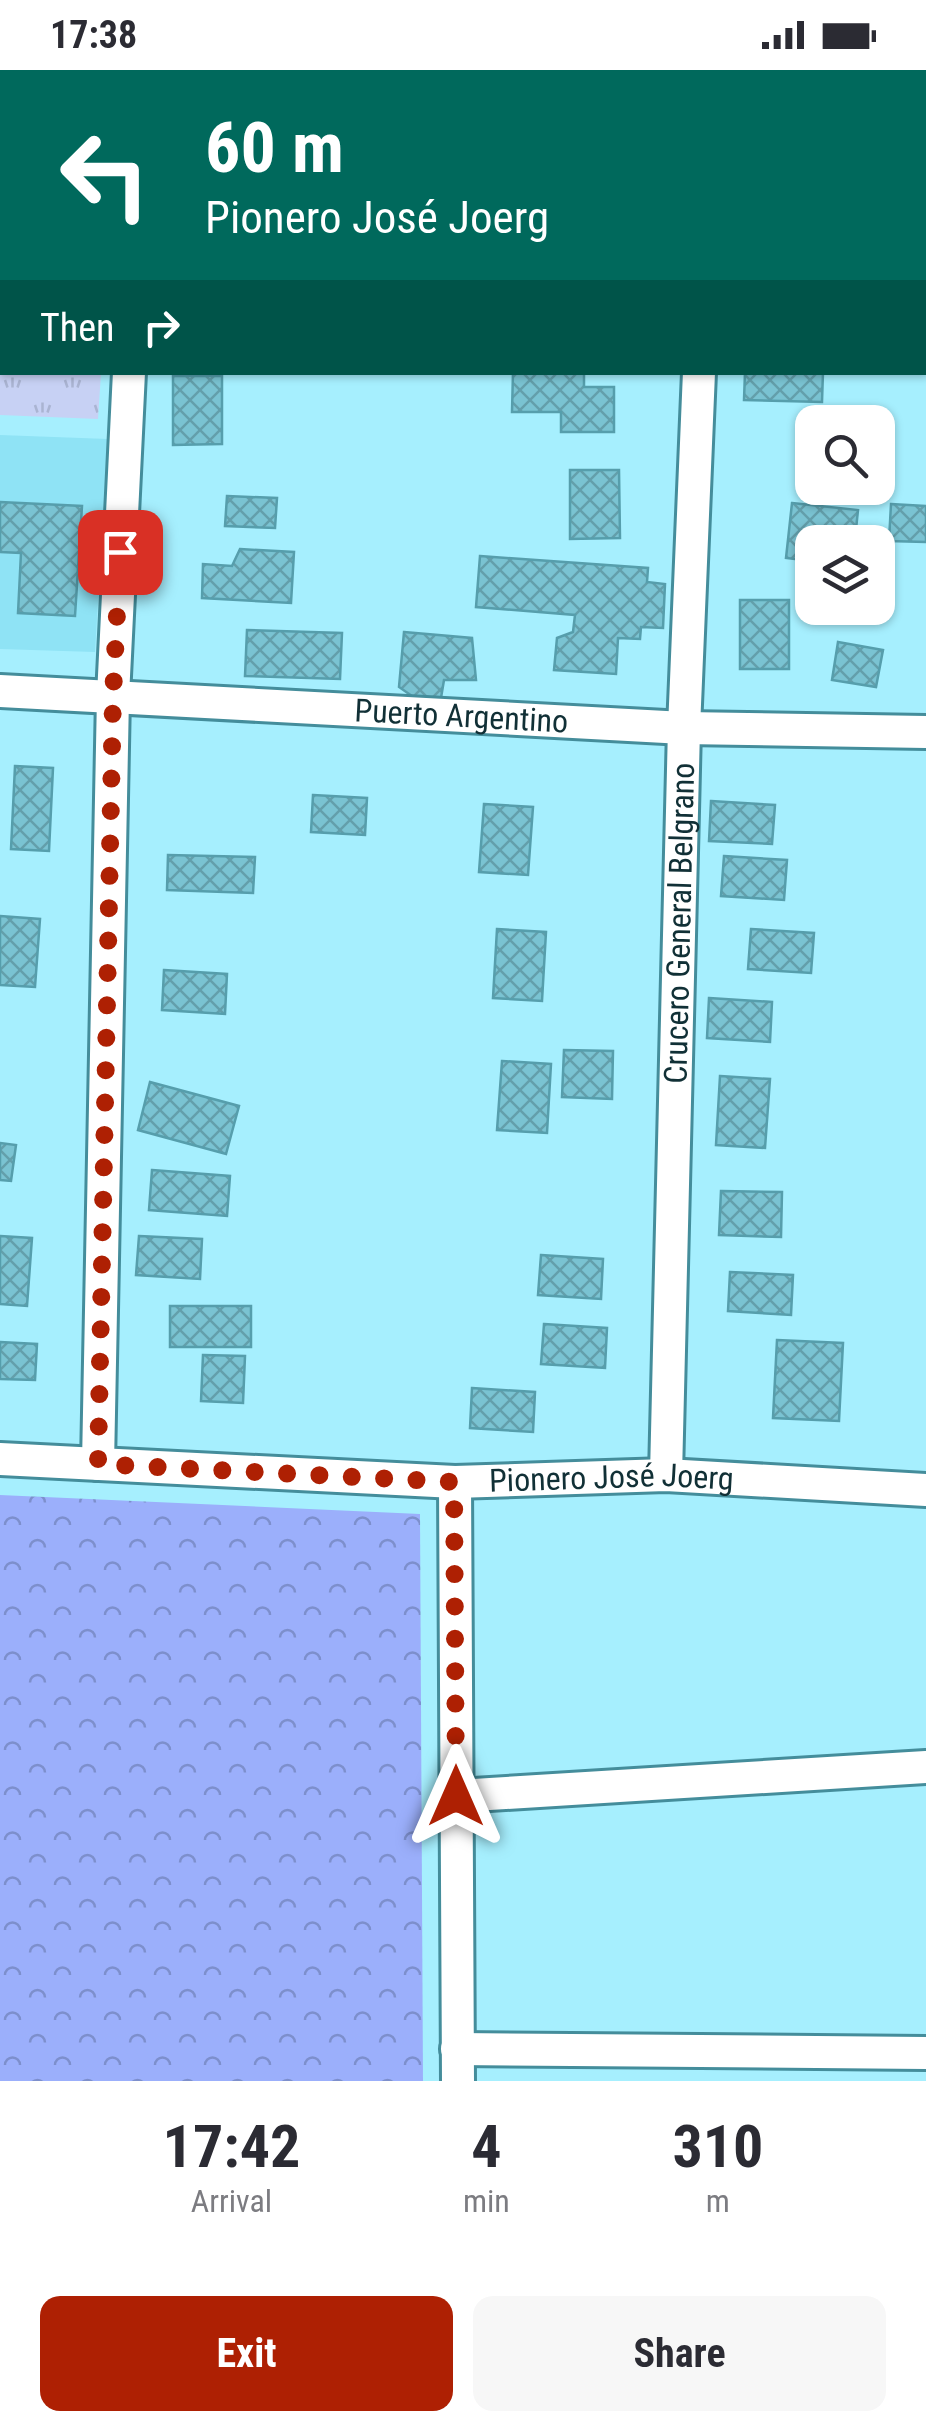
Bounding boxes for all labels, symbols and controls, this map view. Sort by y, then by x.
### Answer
text: 17:38 [50,13,137,57]
text: 60 m [205,107,344,189]
icon: left [40,110,170,240]
text: Pionero José Joerg [205,191,549,244]
icon: right [134,300,189,355]
text: Then [40,306,114,350]
map controls [795,405,895,625]
button: search [795,405,895,505]
pin [78,510,163,595]
icon: arrive [93,525,148,580]
button: layers [795,525,895,625]
street label: Puerto Argentino [354,691,569,741]
street label: Crucero General Belgrano [656,762,702,1084]
street label: Pionero José Joerg [488,1456,735,1500]
position arrow [404,1744,508,1848]
text: 17:42 [163,2111,300,2182]
text: 4 [471,2111,502,2182]
text: 310 [672,2111,763,2182]
text: Arrival [191,2182,272,2220]
text: min [463,2182,510,2220]
text: m [706,2182,730,2220]
button: Exit [40,2296,453,2411]
button: Share [473,2296,886,2411]

